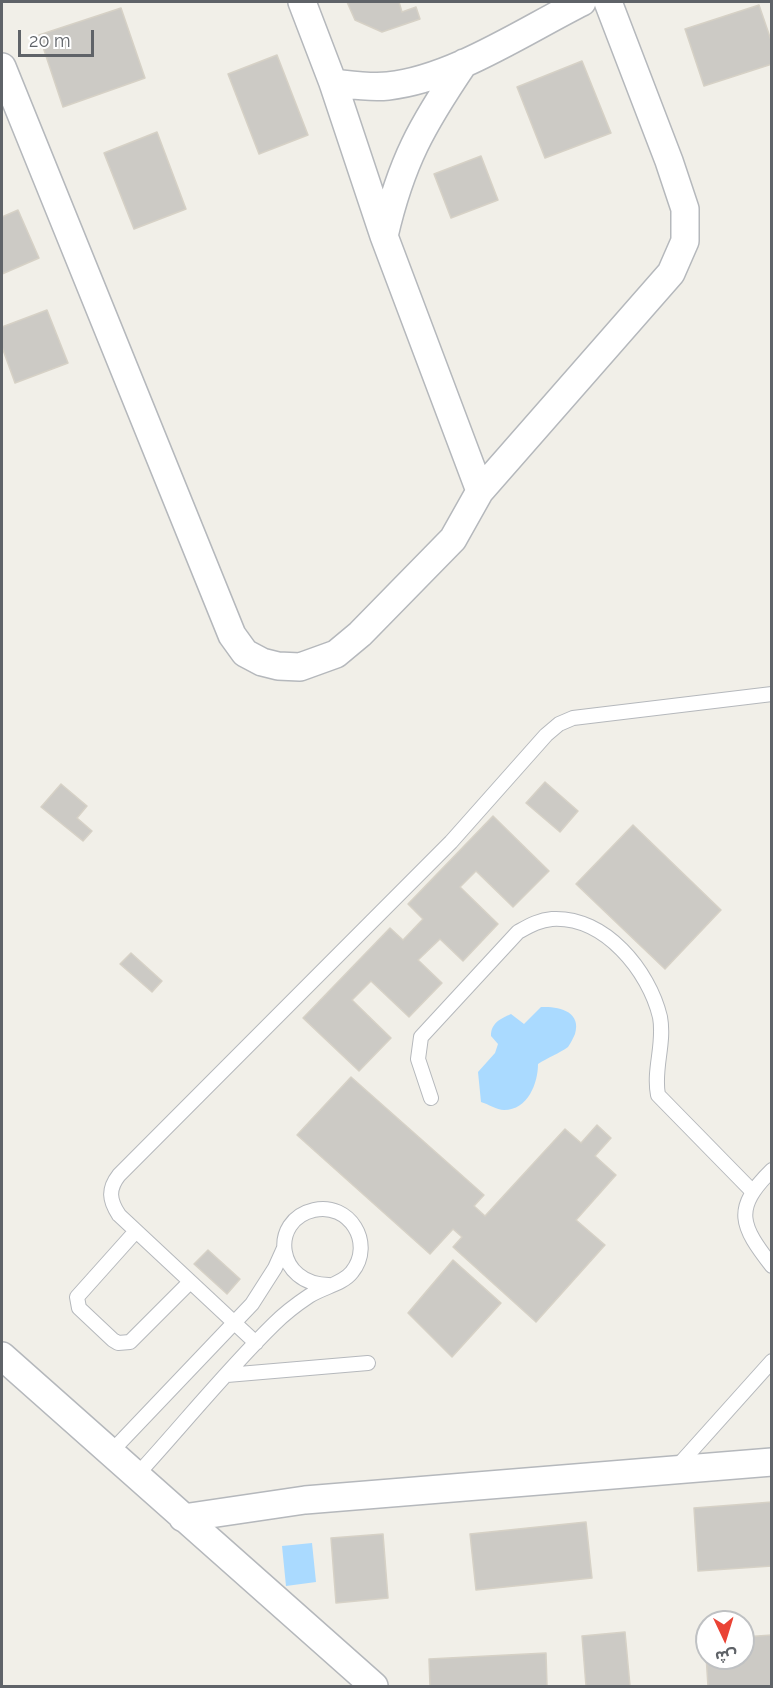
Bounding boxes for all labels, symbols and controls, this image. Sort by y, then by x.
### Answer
scale bar [21,18,98,56]
text: 20 m [29,30,71,51]
north arrow [695,1610,755,1670]
text: ش [715,1646,738,1667]

